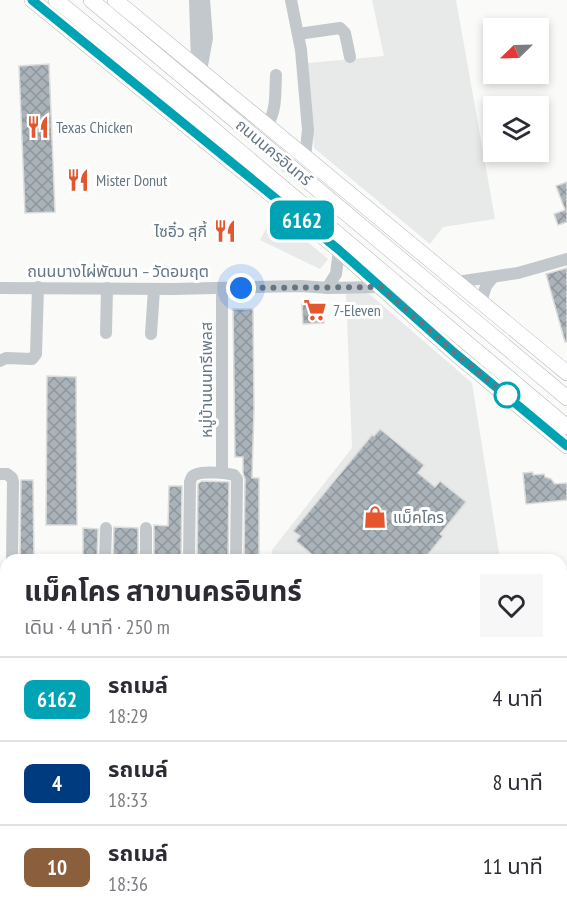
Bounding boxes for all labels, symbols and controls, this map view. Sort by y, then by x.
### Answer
north arrow [483,18,549,84]
map controls [483,18,549,162]
button: layers [483,96,549,162]
restaurant icon: Texas Chicken [25,114,51,140]
street label: ถนนนครอินทร์ [232,114,317,190]
place label: Texas Chicken [56,117,133,137]
restaurant icon: Mister Donut [65,167,91,193]
place label: Mister Donut [96,170,168,190]
line badge: 6162 [260,200,344,240]
text: 6162 [282,207,322,234]
restaurant icon: ไซอิ๋ว สุกี้ [212,218,238,244]
place label: ไซอิ๋ว สุกี้ [153,220,207,241]
street label: ถนนบางไผ่พัฒนา – วัดอมฤต [27,261,209,281]
your location [226,273,256,303]
supermarket icon: 7-Eleven [302,297,328,323]
place label: 7-Eleven [333,300,381,320]
street label: หมู่บ้านนนทรีเพลส [196,322,216,438]
unlabelled marker [494,382,520,408]
shop icon: แม็คโคร [362,504,388,530]
place label: แม็คโคร [393,507,444,527]
text: แม็คโคร สาขานครอินทร์ [24,572,302,609]
button: heart [480,574,543,637]
text: เดิน · 4 นาที · 250 m [24,614,170,640]
text: รถเมล์ [108,671,168,699]
text: 4 นาที [493,684,543,712]
text: 6162 [37,686,77,713]
text: 18:29 [108,703,148,729]
text: รถเมล์ [108,755,168,783]
text: 8 นาที [493,768,543,796]
text: 4 [52,770,62,797]
text: 18:33 [108,787,148,813]
text: รถเมล์ [108,839,168,867]
text: 11 นาที [483,852,543,880]
text: 10 [47,854,67,881]
text: 18:36 [108,871,148,897]

